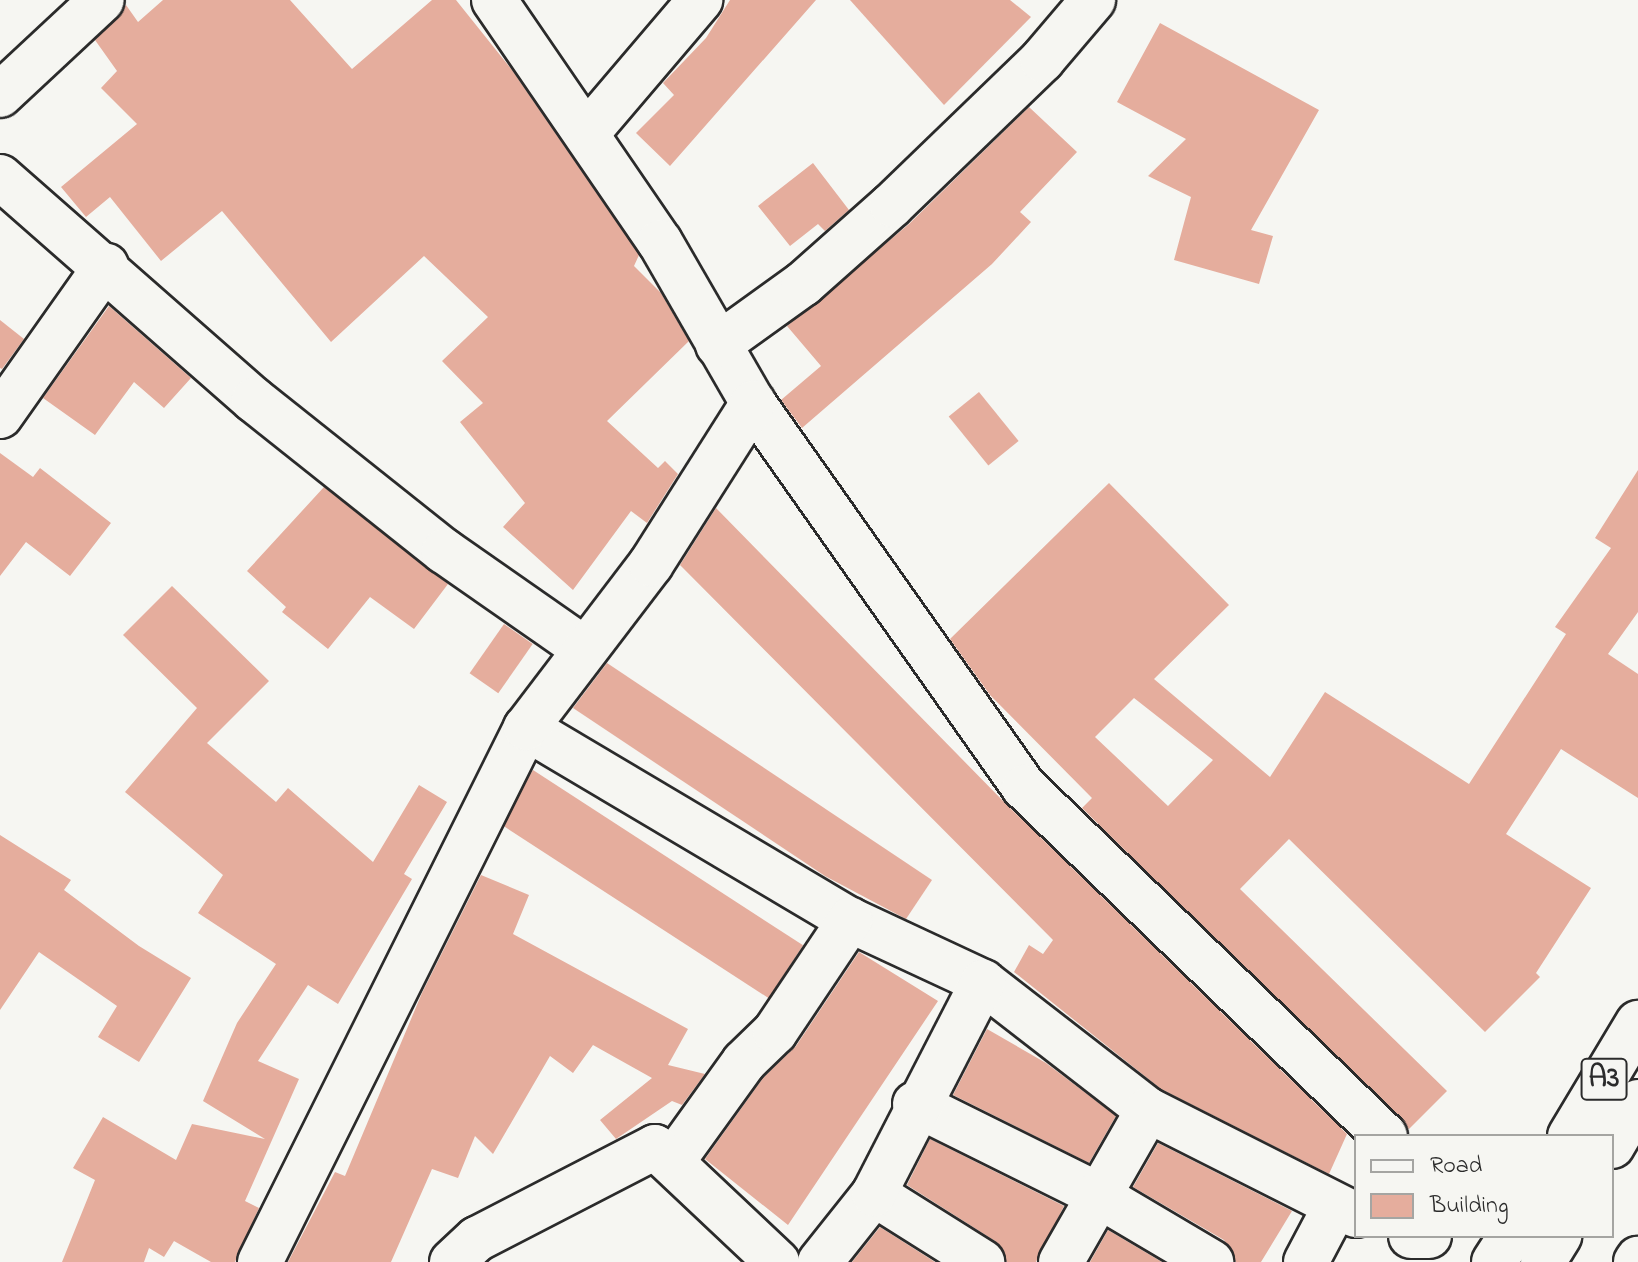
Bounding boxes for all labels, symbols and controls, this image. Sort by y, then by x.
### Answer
road number: A3 [1580,1053,1628,1105]
legend [1354,1134,1614,1238]
text: Road [1430,1149,1482,1184]
text: Building [1430,1189,1509,1224]

